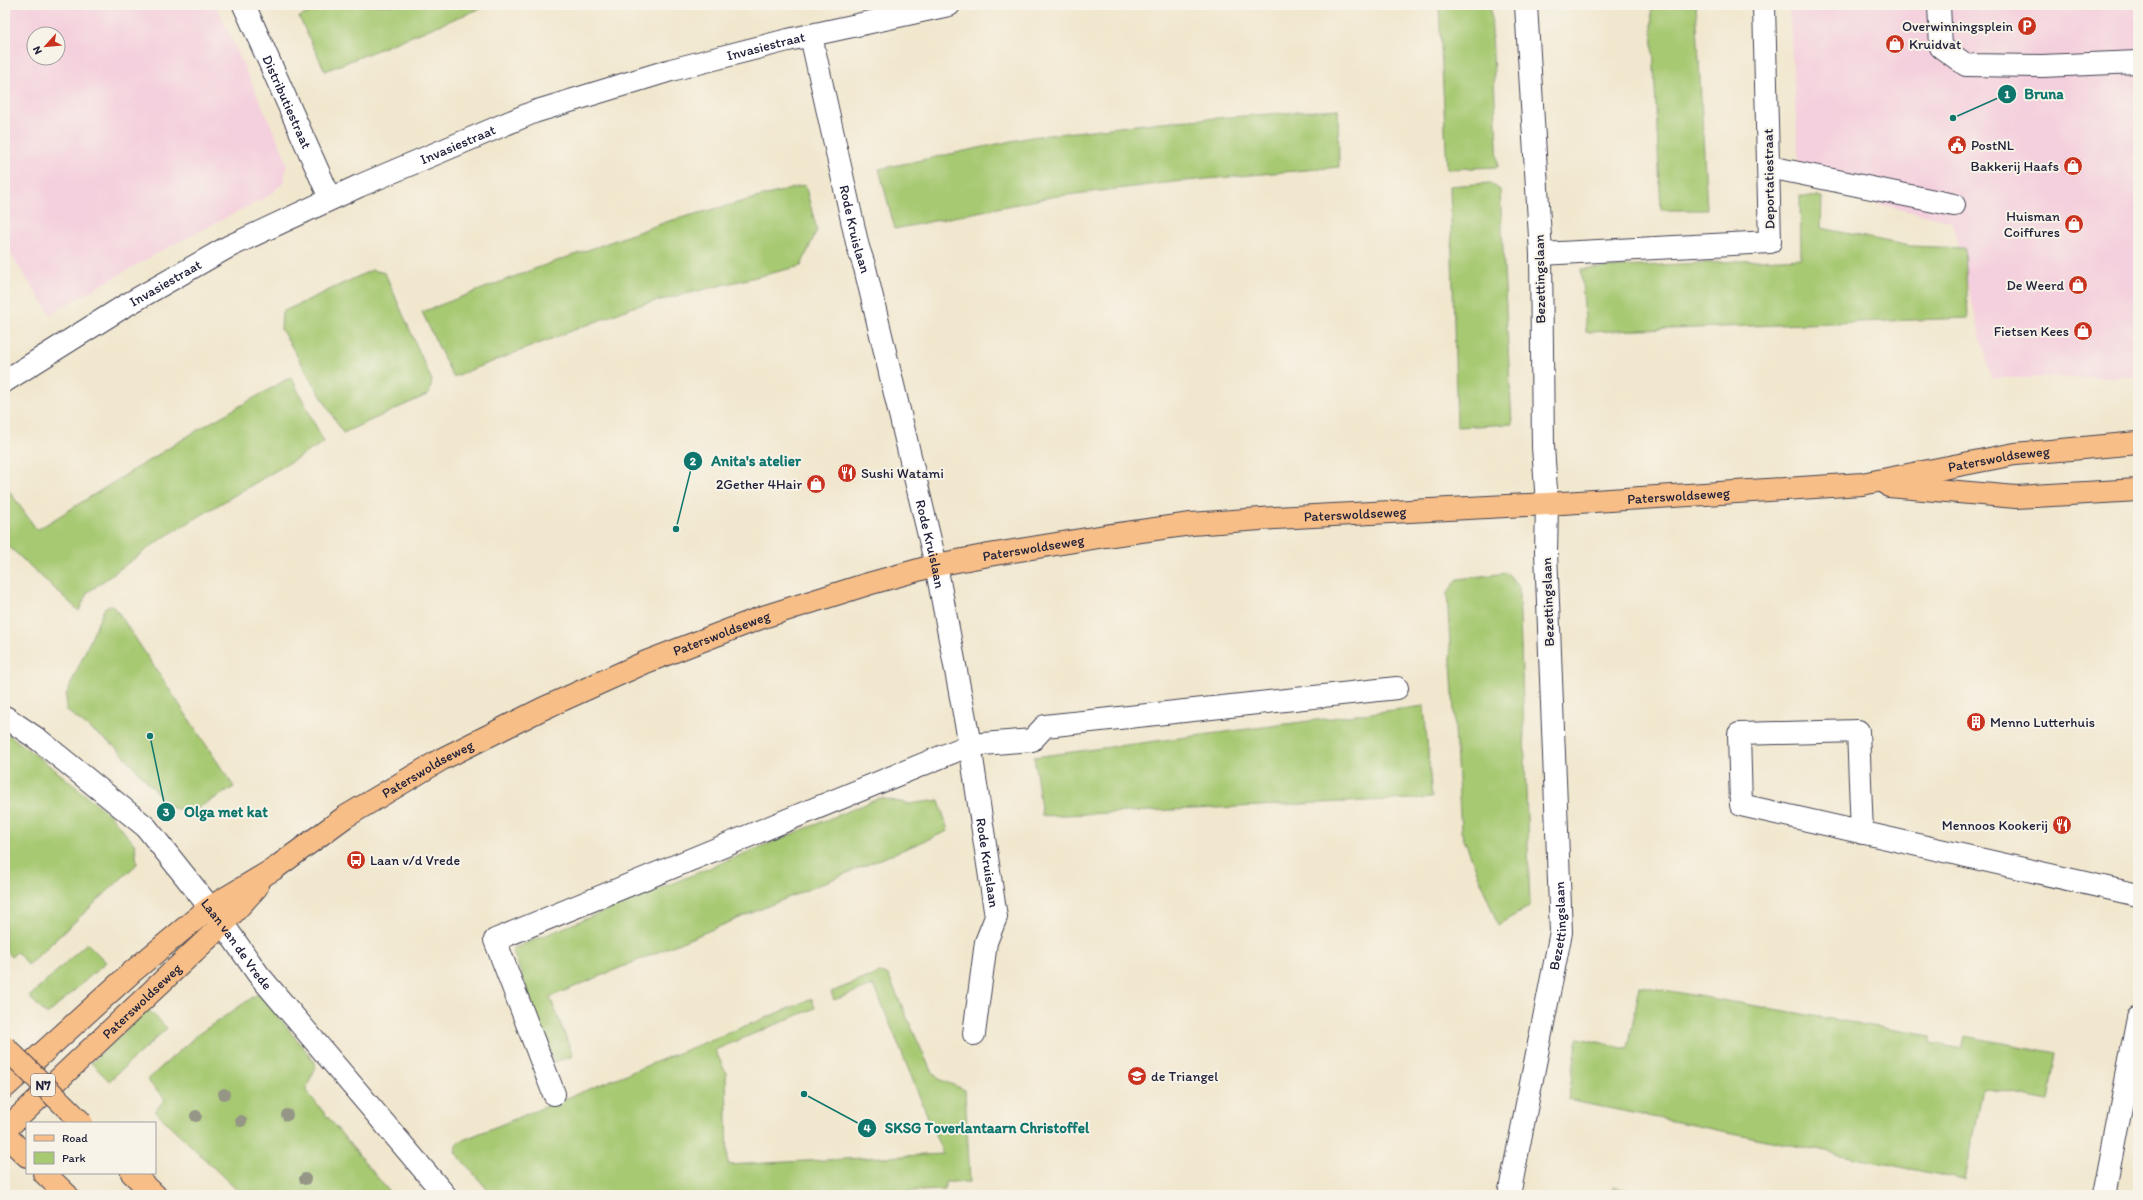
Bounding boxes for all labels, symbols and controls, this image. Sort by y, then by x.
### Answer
parking icon: Overwinningsplein [2016,15,2038,37]
place label: Overwinningsplein [1902,18,2014,35]
north arrow [26,26,66,66]
street label: Invasiestraat [725,28,807,64]
shop icon: Kruidvat [1884,33,1906,55]
place label: Kruidvat [1909,36,1961,53]
text: N [30,44,45,57]
street label: Distributiestraat [259,52,315,151]
callout: Bruna [1997,81,2072,108]
text: Bruna [2024,85,2064,103]
text: 1 [2004,87,2010,101]
street label: Invasiestraat [418,121,498,168]
street label: Deportatiestraat [1760,129,1778,229]
public building icon: PostNL [1946,134,1968,156]
place label: PostNL [1971,137,2014,154]
shop icon: Bakkerij Haafs [2062,155,2084,177]
place label: Bakkerij Haafs [1970,158,2059,175]
street label: Rode Kruislaan [836,183,875,275]
place label: Huisman Coiffures [2004,208,2060,241]
shop icon: Huisman Coiffures [2063,213,2085,235]
street label: Bezettingslaan [1531,234,1549,324]
street label: Invasiestraat [126,256,204,310]
shop icon: De Weerd [2067,274,2089,296]
place label: De Weerd [2006,277,2065,294]
shop icon: Fietsen Kees [2072,320,2094,342]
place label: Fietsen Kees [1994,323,2069,340]
street label: Paterswoldseweg [1947,442,2051,475]
callout: Anita's atelier [683,447,809,474]
text: Anita's atelier [710,452,802,470]
text: 2 [690,454,697,468]
restaurant icon: Sushi Watami [836,462,858,484]
place label: Sushi Watami [861,465,944,482]
shop icon: 2Gether 4Hair [805,473,827,495]
place label: 2Gether 4Hair [716,476,802,493]
street label: Paterswoldseweg [1627,484,1731,507]
street label: Rode Kruislaan [912,498,949,590]
street label: Paterswoldseweg [1303,503,1408,525]
street label: Paterswoldseweg [981,531,1086,565]
street label: Bezettingslaan [1538,557,1558,647]
street label: Paterswoldseweg [670,607,773,659]
building icon: Menno Lutterhuis [1965,711,1987,733]
place label: Menno Lutterhuis [1990,714,2095,731]
street label: Paterswoldseweg [379,736,477,802]
callout: Olga met kat [156,799,276,826]
text: Olga met kat [184,803,268,822]
text: 3 [163,805,170,819]
restaurant icon: Mennoos Kookerij [2051,814,2073,836]
street label: Rode Kruislaan [973,817,1003,909]
place label: Mennoos Kookerij [1942,817,2048,834]
bus stop icon: Laan v/d Vrede [345,849,367,871]
place label: Laan v/d Vrede [370,852,460,869]
street label: Bezettingslaan [1545,881,1569,972]
street label: Laan van de Vrede [197,895,276,993]
street label: Paterswoldseweg [98,959,185,1042]
school or university icon: de Triangel [1126,1065,1148,1087]
place label: de Triangel [1151,1068,1218,1085]
road number: N7 [31,1074,55,1096]
callout: SKSG Toverlantaarn Christoffel [857,1115,1096,1142]
text: SKSG Toverlantaarn Christoffel [885,1119,1090,1137]
text: 4 [863,1121,871,1135]
legend [26,1122,156,1174]
text: Road [62,1131,88,1145]
text: Park [62,1151,86,1165]

